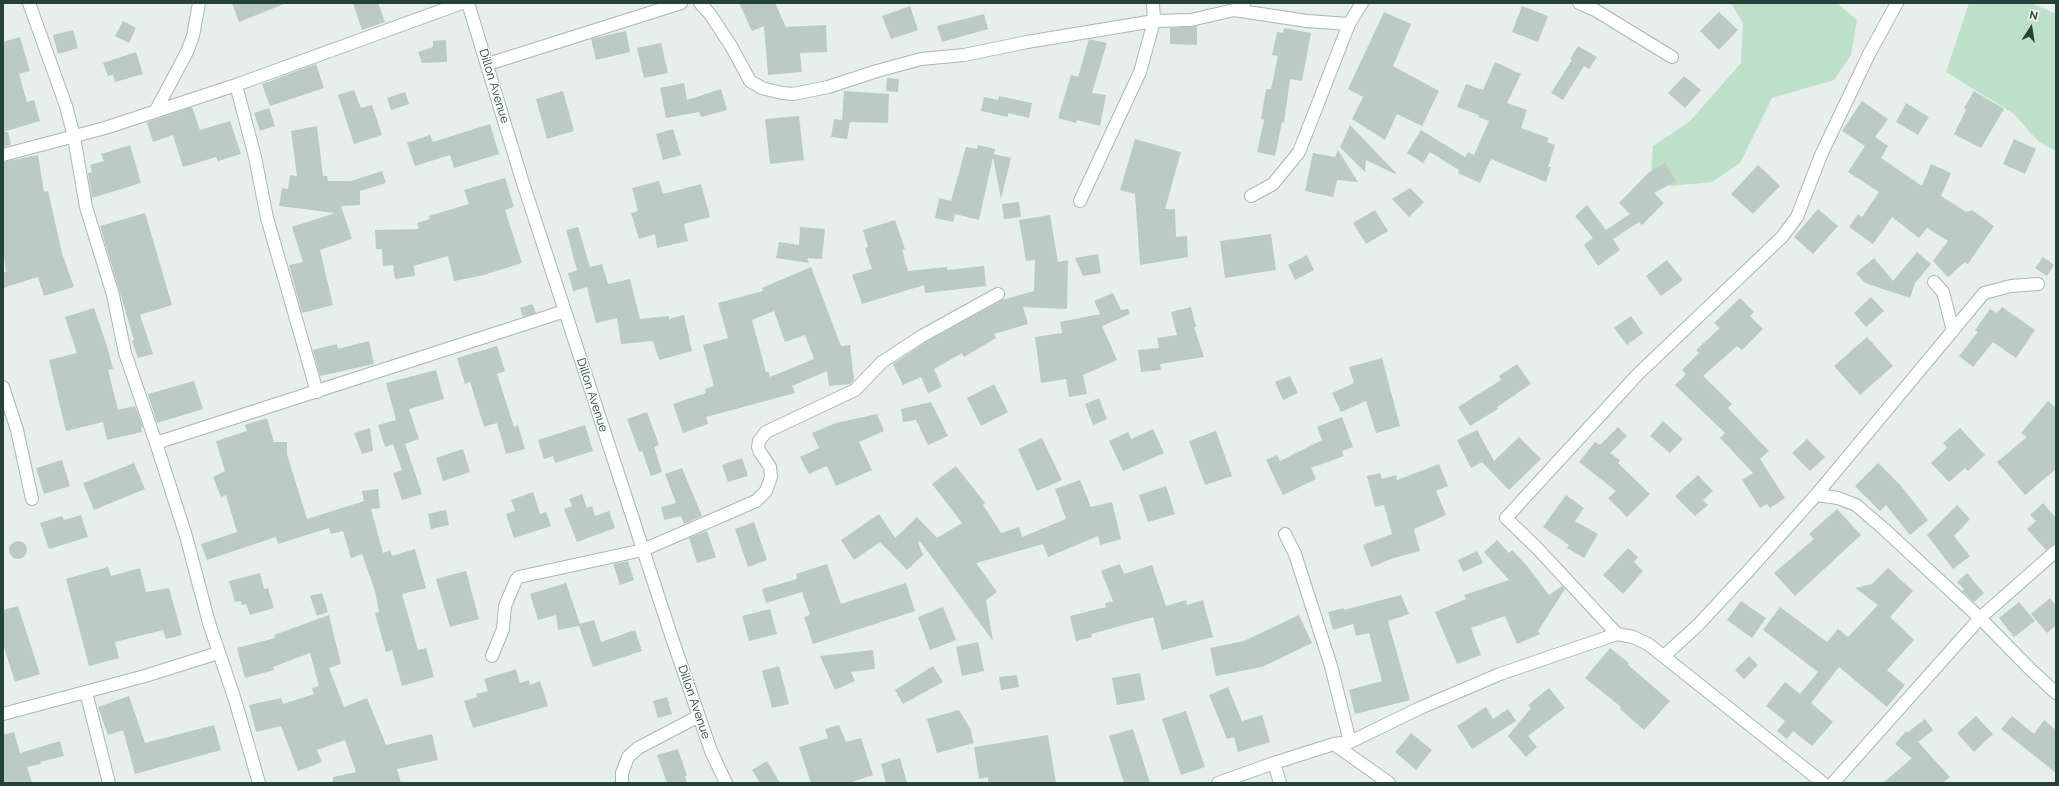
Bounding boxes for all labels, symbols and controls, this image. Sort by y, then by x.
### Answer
north arrow [2011,8,2051,48]
text: N [2028,9,2039,23]
street label: Dillon Avenue [476,47,512,125]
street label: Dillon Avenue [573,356,611,434]
street label: Dillon Avenue [675,663,713,741]

